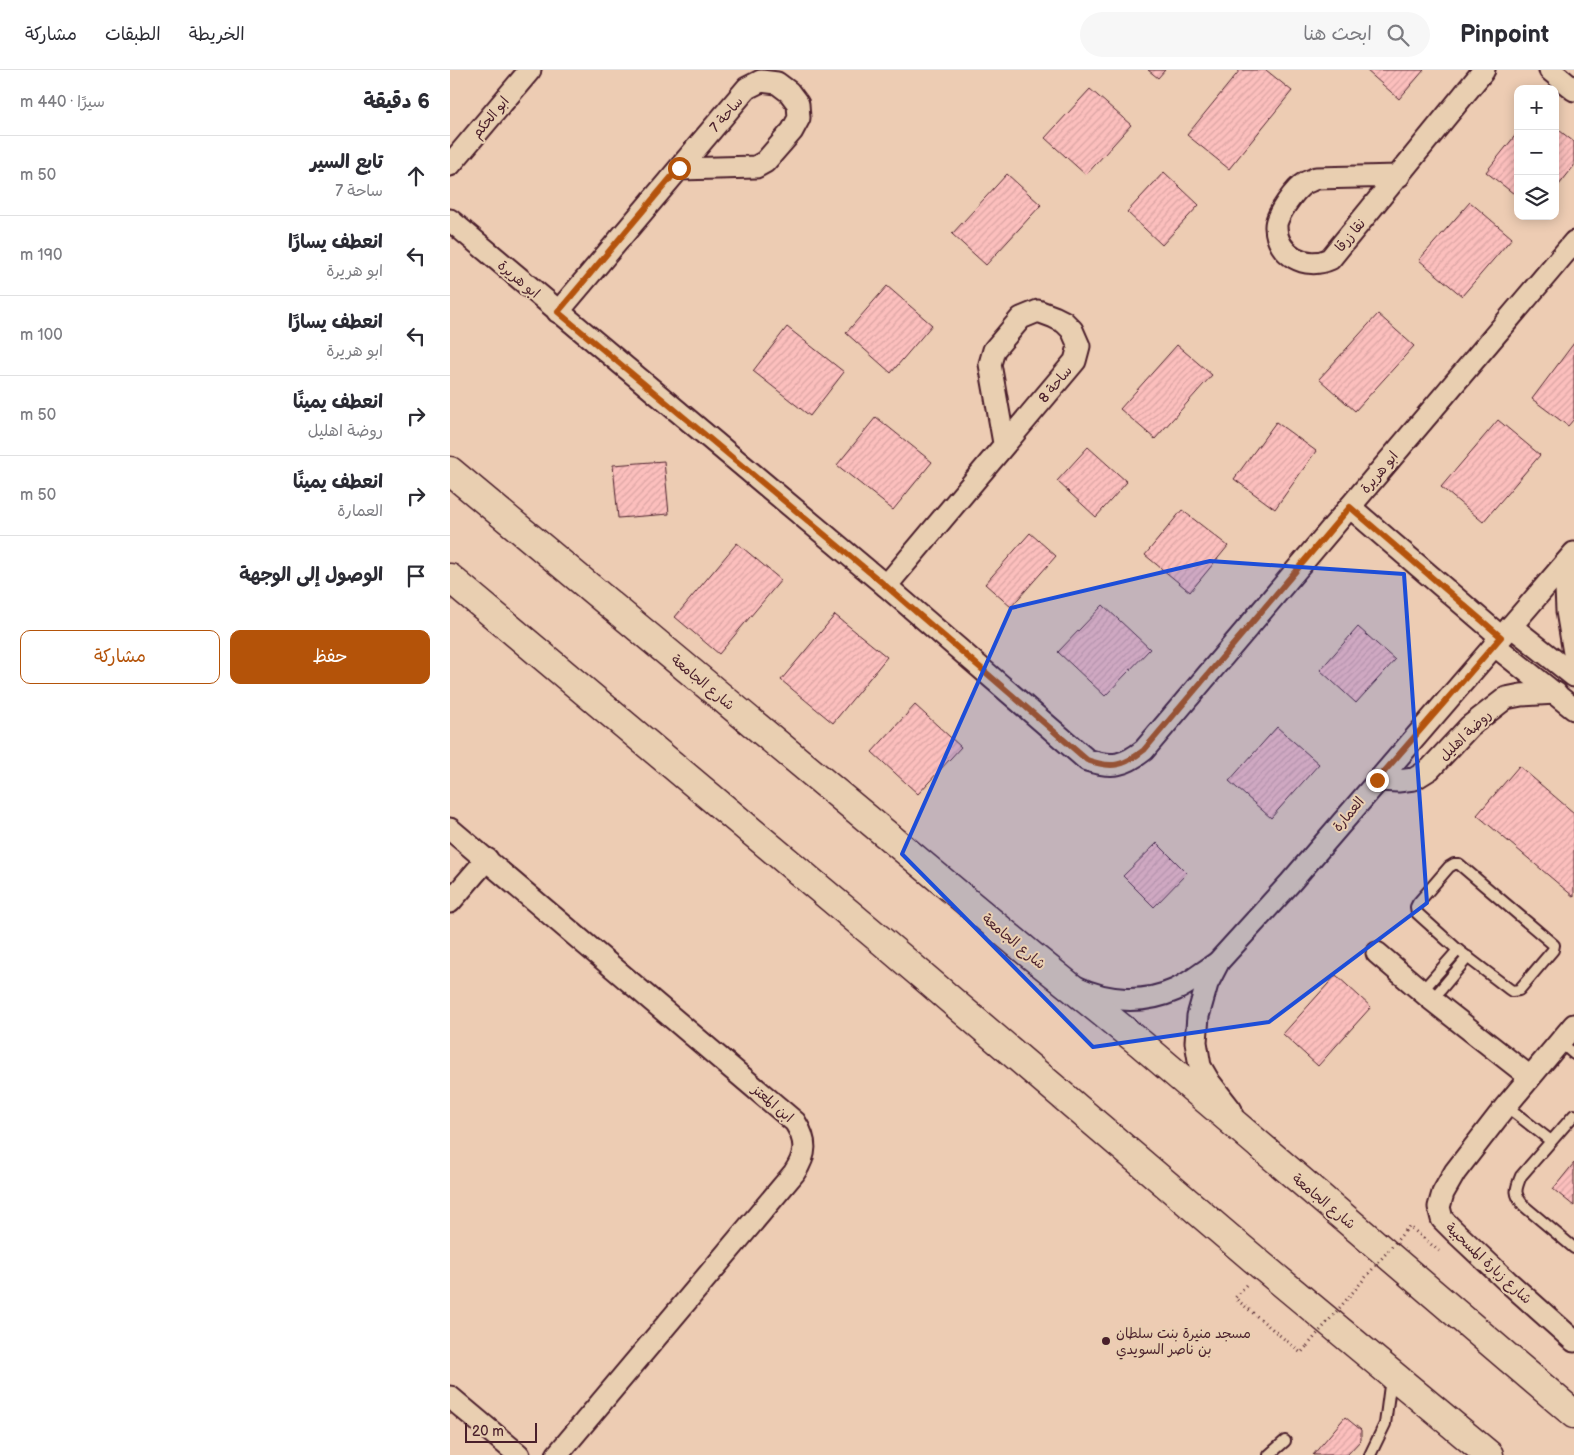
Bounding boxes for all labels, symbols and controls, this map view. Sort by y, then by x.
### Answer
search box [1080,12,1430,57]
text: Pinpoint [1460,20,1549,49]
icon: search [1384,21,1412,49]
text: ابحث هنا [1303,23,1372,46]
text: مشاركة [25,24,77,45]
text: الطبقات [105,24,161,45]
text: الخريطة [189,24,245,45]
map controls [1514,85,1559,220]
button: + [1514,85,1559,130]
text: 6 دقيقة [363,89,430,114]
text: سيرًا · 440 m [20,93,105,112]
street label: ابو الحكم [468,93,514,143]
street label: ساحة 7 [706,93,747,136]
button: − [1514,130,1559,175]
text: تابع السير [310,151,383,174]
route start [668,157,691,180]
icon: ahead [402,162,430,190]
text: 50 m [20,166,56,185]
button: layers [1514,175,1559,220]
text: ساحة 7 [335,182,383,201]
street label: نقا زرقا [1332,215,1369,255]
text: انعطف يسارًا [288,231,383,254]
icon: left [402,242,430,270]
text: 190 m [20,246,62,265]
street label: ابو هريرة [494,257,543,302]
text: ابو هريرة [326,262,383,281]
text: انعطف يسارًا [288,311,383,334]
icon: left [402,322,430,350]
text: 100 m [20,326,63,345]
text: ابو هريرة [326,342,383,361]
street label: ساحة 8 [1035,362,1076,406]
text: انعطف يمينًا [293,391,383,414]
icon: right [402,402,430,430]
text: 50 m [20,406,56,425]
text: روضة اهليل [308,422,383,441]
street label: ابو هريرة [1357,448,1402,497]
text: انعطف يمينًا [293,471,383,494]
icon: right [402,482,430,510]
text: 50 m [20,486,56,505]
text: العمارة [337,502,383,521]
icon: arrive [402,562,430,590]
text: الوصول إلى الوجهة [239,564,383,587]
button: مشاركة [20,630,220,684]
button: حفظ [230,630,430,684]
street label: شارع الجامعة [667,651,738,715]
street label: روضة اهليل [1436,706,1495,764]
route end [1366,769,1389,792]
street label: العمارة [1329,794,1368,835]
street label: شارع الجامعة [978,910,1049,974]
street label: ابن المعتز [748,1080,797,1126]
street label: شارع الجامعة [1288,1170,1359,1234]
street label: شارع زبارة المسحبية [1441,1219,1535,1308]
place label: مسجد منيرة بنت سلطان بن ناصر السويدي [1116,1325,1251,1360]
marker: مسجد منيرة بنت سلطان بن ناصر السويدي [1100,1335,1112,1347]
scale bar [465,1420,538,1443]
text: 20 m [472,1423,504,1440]

